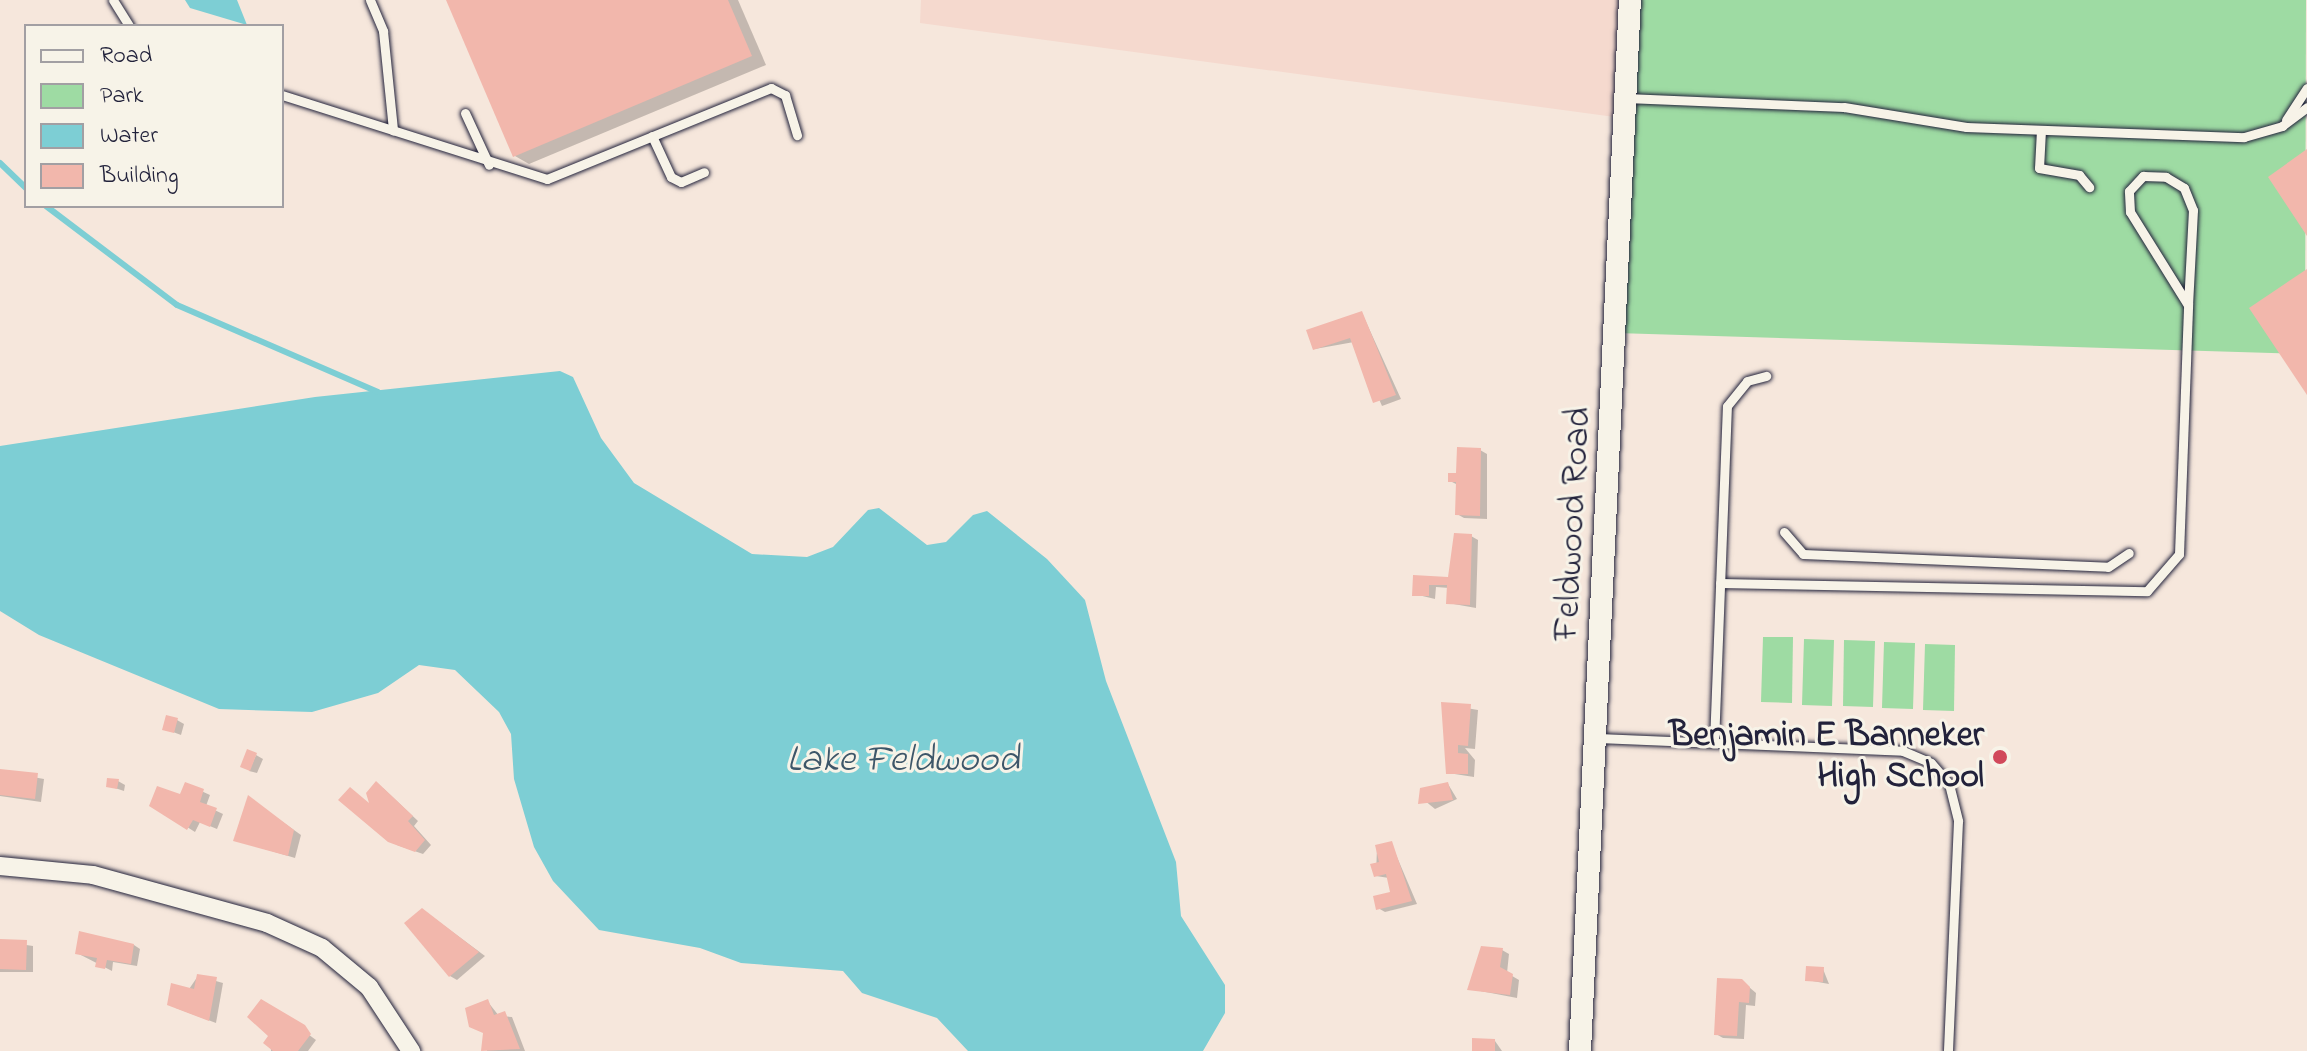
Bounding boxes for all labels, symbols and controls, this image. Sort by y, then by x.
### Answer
legend [24,24,284,208]
text: Road [100,39,152,74]
text: Park [100,79,143,114]
text: Water [100,119,158,154]
text: Building [100,159,179,194]
street label: Feldwood Road [1546,406,1602,642]
place label: Benjamin E Banneker High School [1669,714,1984,799]
water label: Lake Feldwood [787,739,1019,785]
marker: Benjamin E Banneker High School [1991,748,2009,766]

